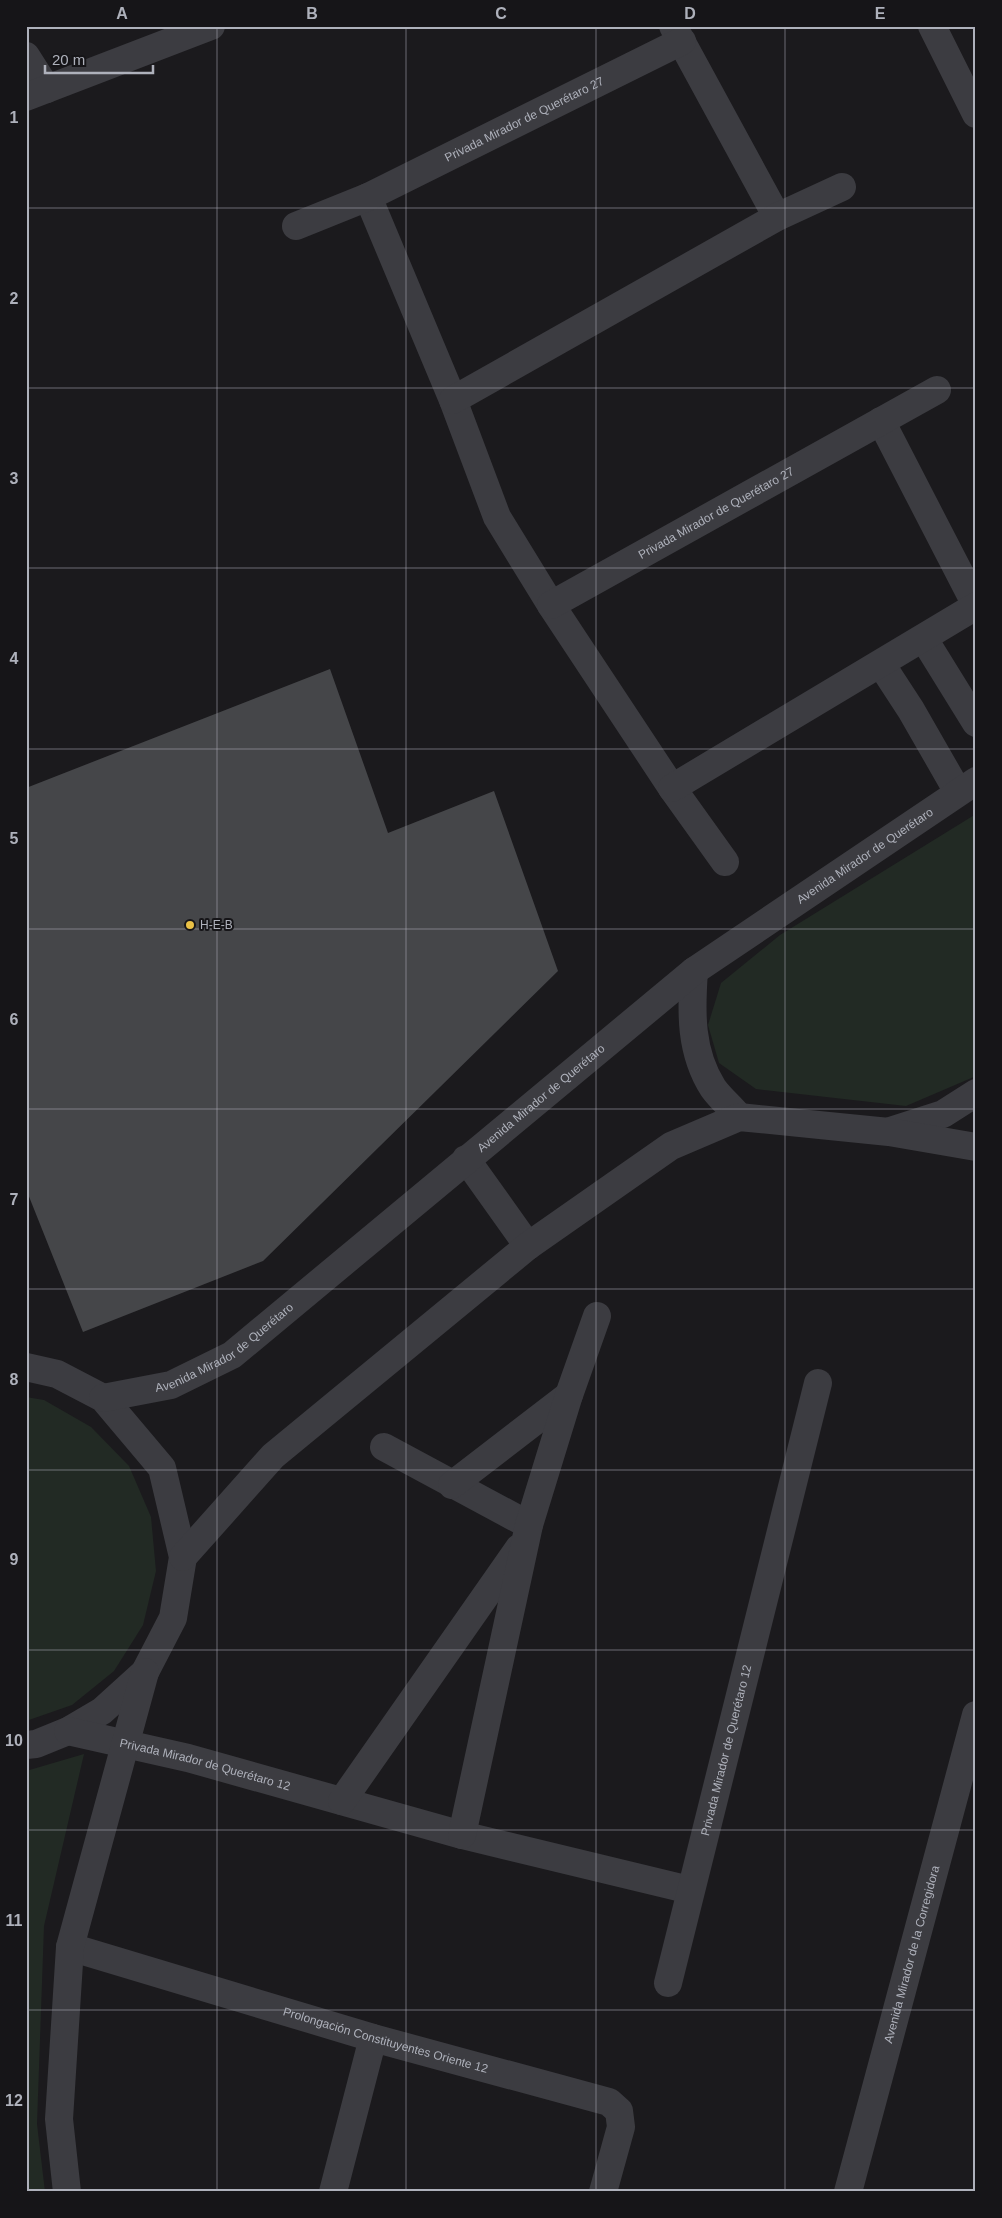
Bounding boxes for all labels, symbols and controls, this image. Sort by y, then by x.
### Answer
text: A [116,5,128,22]
text: B [306,5,318,22]
text: C [495,5,507,22]
text: D [684,5,696,22]
text: E [875,5,886,22]
scale bar [45,42,152,74]
text: 20 m [52,51,85,68]
street label: Privada Mirador de Querétaro 27 [442,74,606,165]
text: 1 [10,109,19,126]
text: 2 [10,290,19,307]
street label: Privada Mirador de Querétaro 27 [636,464,797,562]
text: 3 [10,470,19,487]
text: 4 [10,650,19,667]
street label: Avenida Mirador de Querétaro [794,805,936,907]
text: 5 [10,830,19,847]
place label: H-E-B [200,918,233,932]
marker: H-E-B [184,919,196,931]
text: 6 [10,1011,19,1028]
street label: Avenida Mirador de Querétaro [474,1041,608,1155]
text: 7 [10,1191,19,1208]
street label: Avenida Mirador de Querétaro [154,1300,296,1395]
text: 8 [10,1371,19,1388]
text: 9 [10,1551,19,1568]
street label: Privada Mirador de Querétaro 12 [698,1663,754,1837]
text: 10 [5,1732,23,1749]
street label: Privada Mirador de Querétaro 12 [118,1736,292,1793]
street label: Avenida Mirador de la Corregidora [881,1864,942,2045]
text: 11 [6,1912,23,1929]
street label: Prolongación Constituyentes Oriente 12 [281,2004,490,2076]
text: 12 [5,2092,23,2109]

